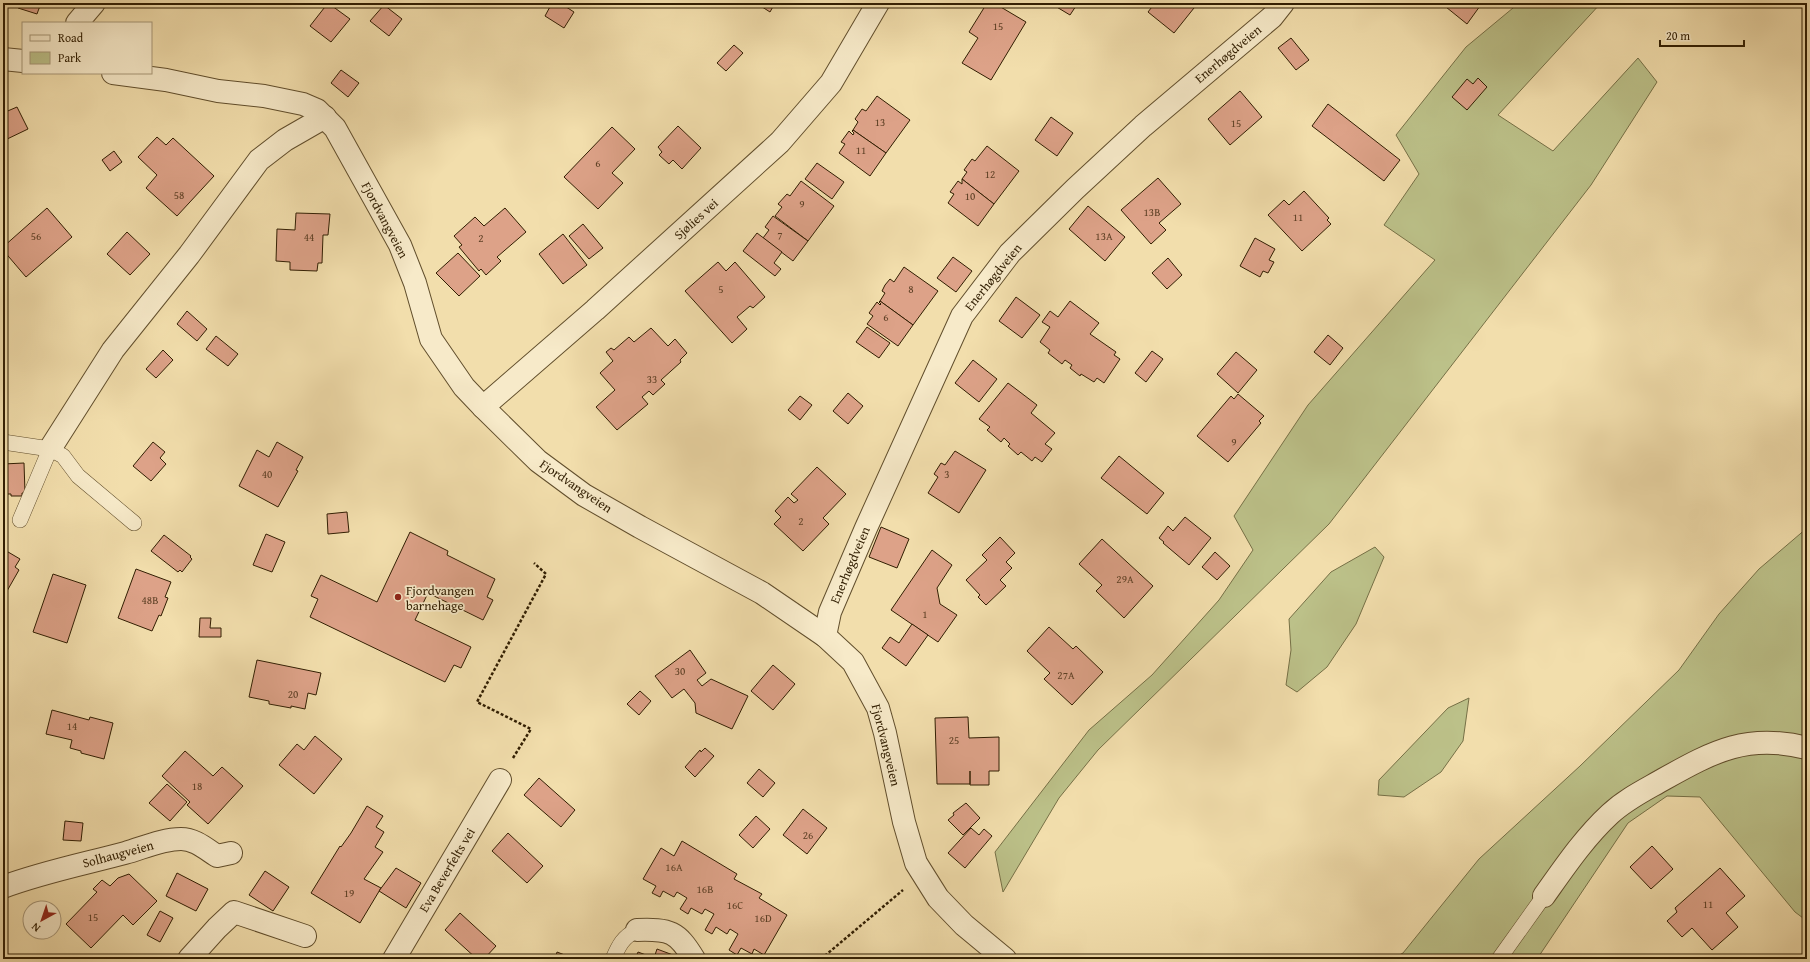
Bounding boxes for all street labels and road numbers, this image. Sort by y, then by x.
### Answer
street label: Enerhøgdveien [1190,20,1266,88]
street label: Fjordvangveien [357,178,413,262]
street label: Sjølies vei [670,194,723,244]
street label: Enerhøgdveien [960,239,1027,315]
street label: Fjordvangveien [536,455,617,518]
street label: Enerhøgdveien [825,523,875,606]
street label: Fjordvangveien [867,702,906,789]
street label: Eva Beverfelts vei [414,824,480,916]
street label: Solhaugveien [80,835,156,873]

